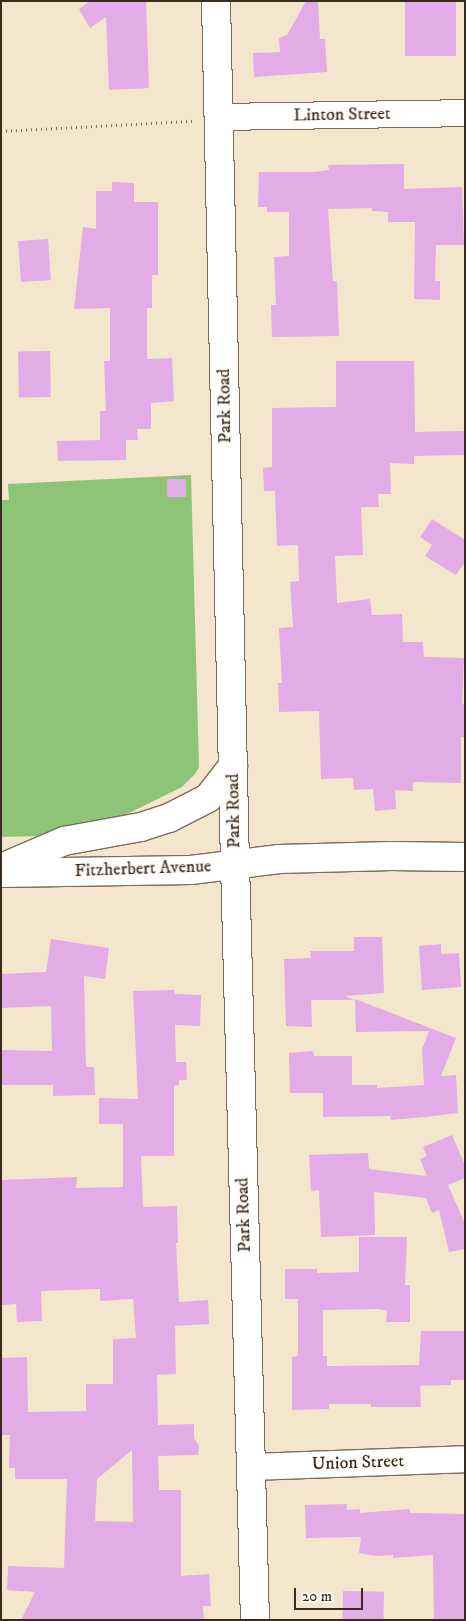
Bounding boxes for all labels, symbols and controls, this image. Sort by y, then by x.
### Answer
street label: Linton Street [293,103,391,127]
street label: Park Road [214,368,236,444]
street label: Park Road [223,773,245,849]
street label: Fitzherbert Avenue [74,856,212,882]
street label: Park Road [232,1177,256,1253]
street label: Union Street [312,1451,404,1475]
scale bar [296,1578,365,1610]
text: 20 m [302,1587,332,1606]

